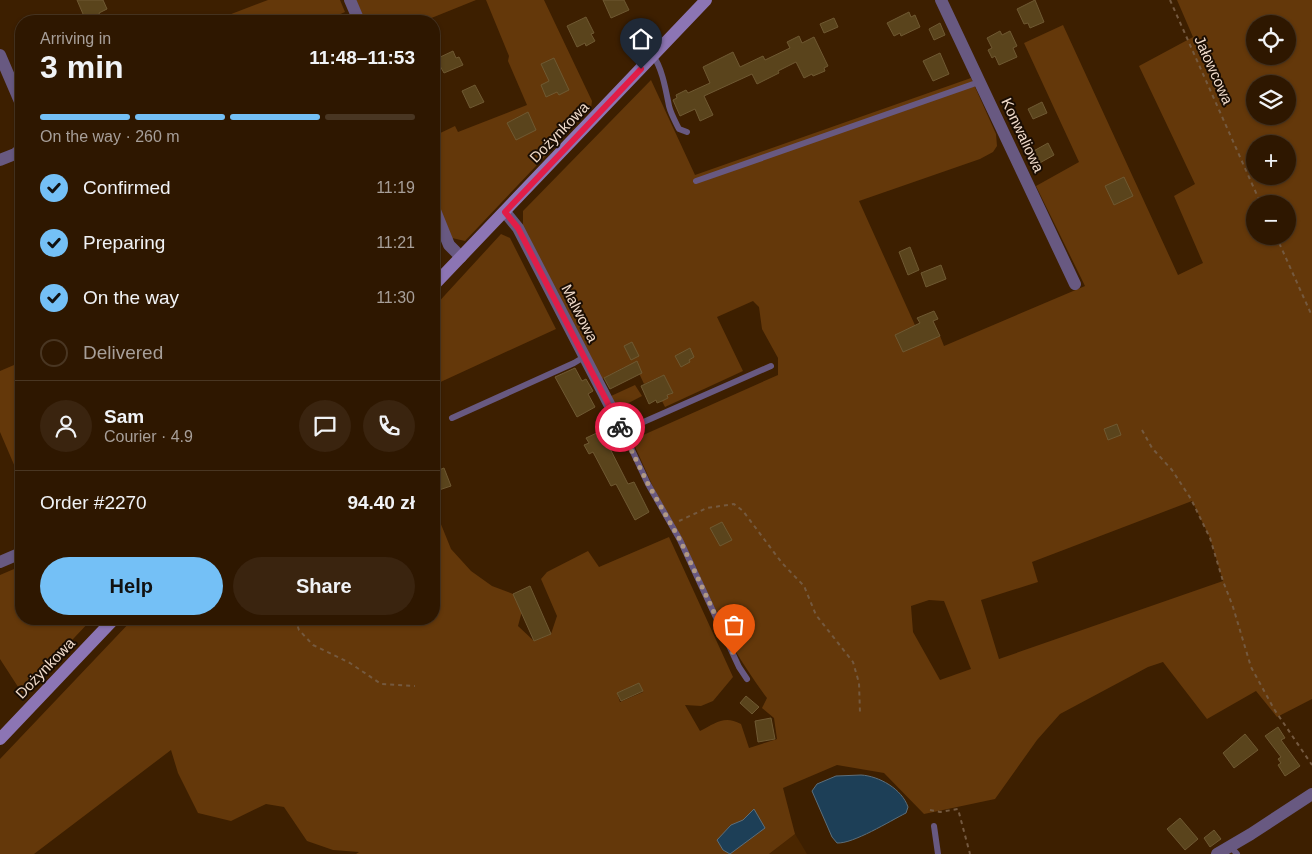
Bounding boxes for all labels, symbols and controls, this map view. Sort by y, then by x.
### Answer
map controls [1246,15,1296,245]
button: locate [1246,15,1296,65]
pin [620,18,662,69]
icon: home [627,25,655,53]
text: Arriving in [40,30,111,47]
street label: Jałowcowa [1191,33,1237,108]
text: 11:48–11:53 [309,47,415,68]
text: 3 min [40,49,124,85]
button: layers [1246,75,1296,125]
street label: Konwaliowa [998,95,1048,175]
street label: Dożynkowa [526,98,592,166]
text: On the way · 260 m [40,128,180,145]
button: + [1246,135,1296,185]
icon: check [40,174,68,202]
text: Confirmed [83,177,171,198]
text: 11:19 [376,179,415,196]
button: − [1246,195,1296,245]
icon: check [40,229,68,257]
text: Preparing [83,232,165,253]
text: 11:21 [376,234,415,251]
street label: Malwowa [558,281,602,345]
icon: check [40,284,68,312]
text: On the way [83,287,179,308]
text: 11:30 [376,289,415,306]
text: Delivered [83,342,163,363]
button: person [40,400,92,452]
button: chat [299,400,351,452]
button: phone [363,400,415,452]
courier [595,402,645,452]
text: Sam [104,406,144,427]
icon: bike [606,413,634,441]
text: Courier · 4.9 [104,428,193,445]
text: Order #2270 [40,492,147,513]
text: 94.40 zł [347,492,415,513]
button: Help [40,557,223,615]
button: Share [233,557,415,615]
pin [713,604,755,655]
icon: bag [720,611,748,639]
street label: Dożynkowa [12,634,78,702]

